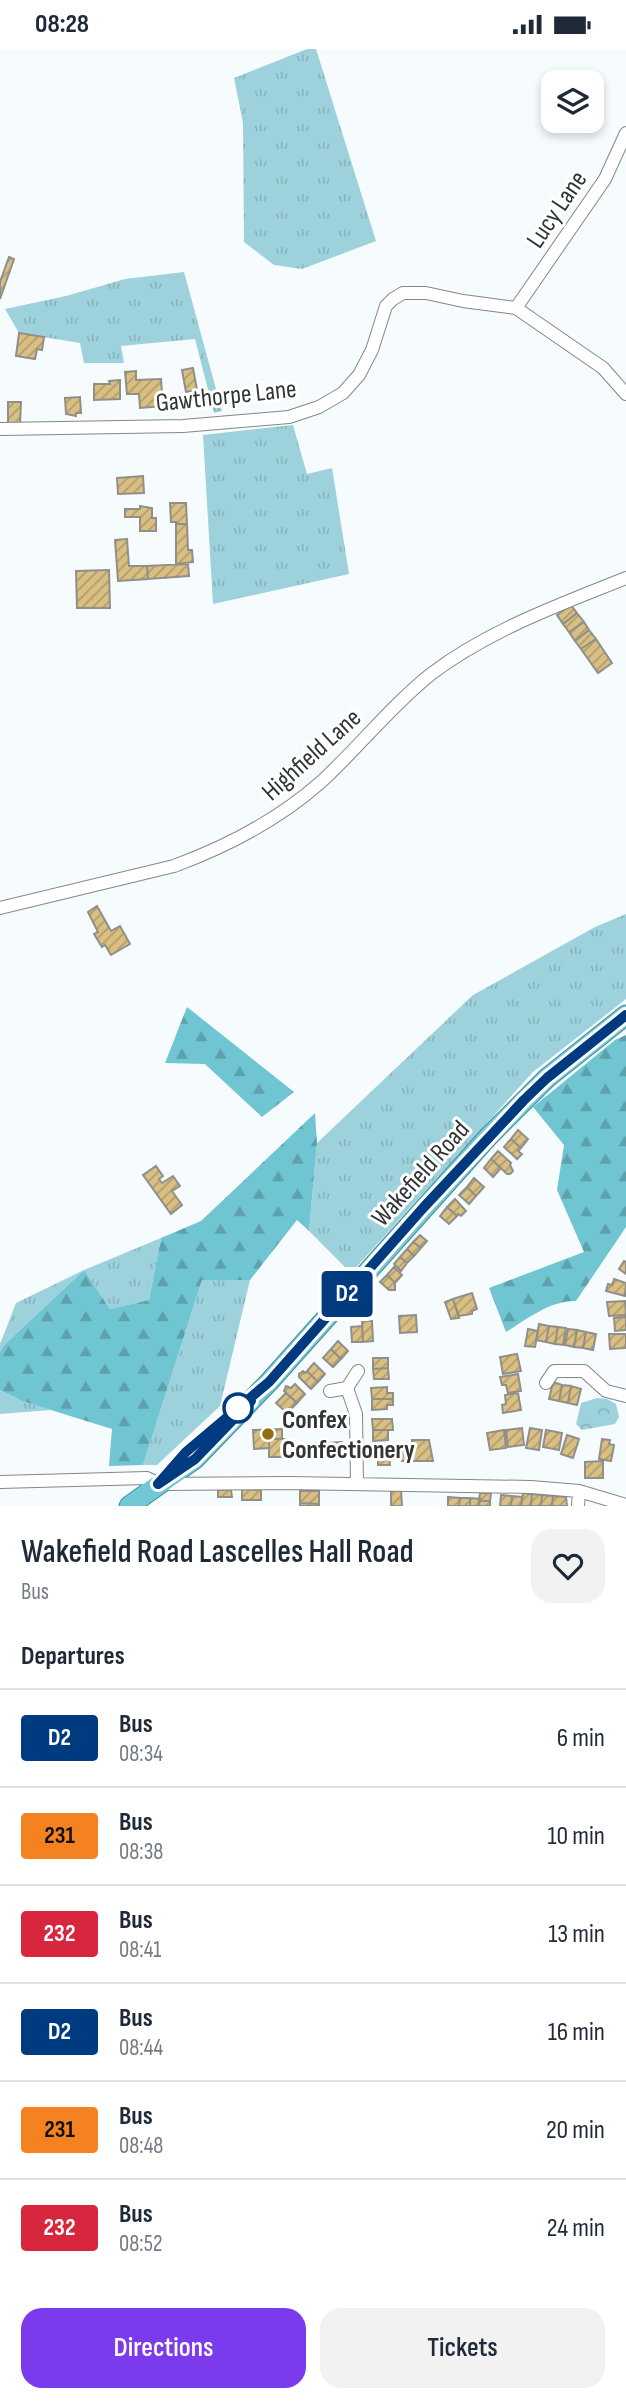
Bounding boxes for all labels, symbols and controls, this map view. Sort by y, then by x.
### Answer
text: 08:28 [35,9,89,40]
map controls [541,70,604,133]
button: layers [541,70,604,133]
street label: Lucy Lane [520,165,594,254]
street label: Gawthorpe Lane [154,374,298,419]
street label: Highfield Lane [256,703,368,808]
street label: Wakefield Road [366,1115,477,1233]
line badge: D2 [316,1271,378,1317]
text: D2 [336,1279,358,1308]
unlabelled marker [223,1393,253,1423]
place label: Confex Confectionery [282,1405,415,1466]
marker: Confex Confectionery [260,1426,276,1442]
button: heart [531,1529,605,1603]
text: Wakefield Road Lascelles Hall Road [21,1532,414,1572]
text: Bus [21,1578,49,1606]
text: Departures [21,1641,125,1672]
text: Bus [119,1709,153,1740]
text: D2 [48,1723,71,1752]
text: 6 min [557,1723,605,1754]
text: 08:34 [119,1740,163,1768]
text: Bus [119,1807,153,1838]
text: 231 [44,1821,75,1850]
text: 10 min [548,1821,605,1852]
text: 08:38 [119,1838,163,1866]
text: Bus [119,1905,153,1936]
text: 232 [44,1919,75,1948]
text: 13 min [548,1919,605,1950]
text: 08:41 [119,1936,161,1964]
text: Bus [119,2003,153,2034]
text: D2 [48,2017,71,2046]
text: 16 min [548,2017,605,2048]
text: 08:44 [119,2034,163,2062]
text: Bus [119,2101,153,2132]
text: 231 [44,2115,75,2144]
text: 20 min [546,2115,605,2146]
text: 08:48 [119,2132,163,2160]
text: Bus [119,2199,153,2230]
text: 232 [44,2213,75,2242]
text: 24 min [547,2213,605,2244]
text: 08:52 [119,2230,162,2258]
button: Directions [21,2308,306,2388]
button: Tickets [320,2308,605,2388]

